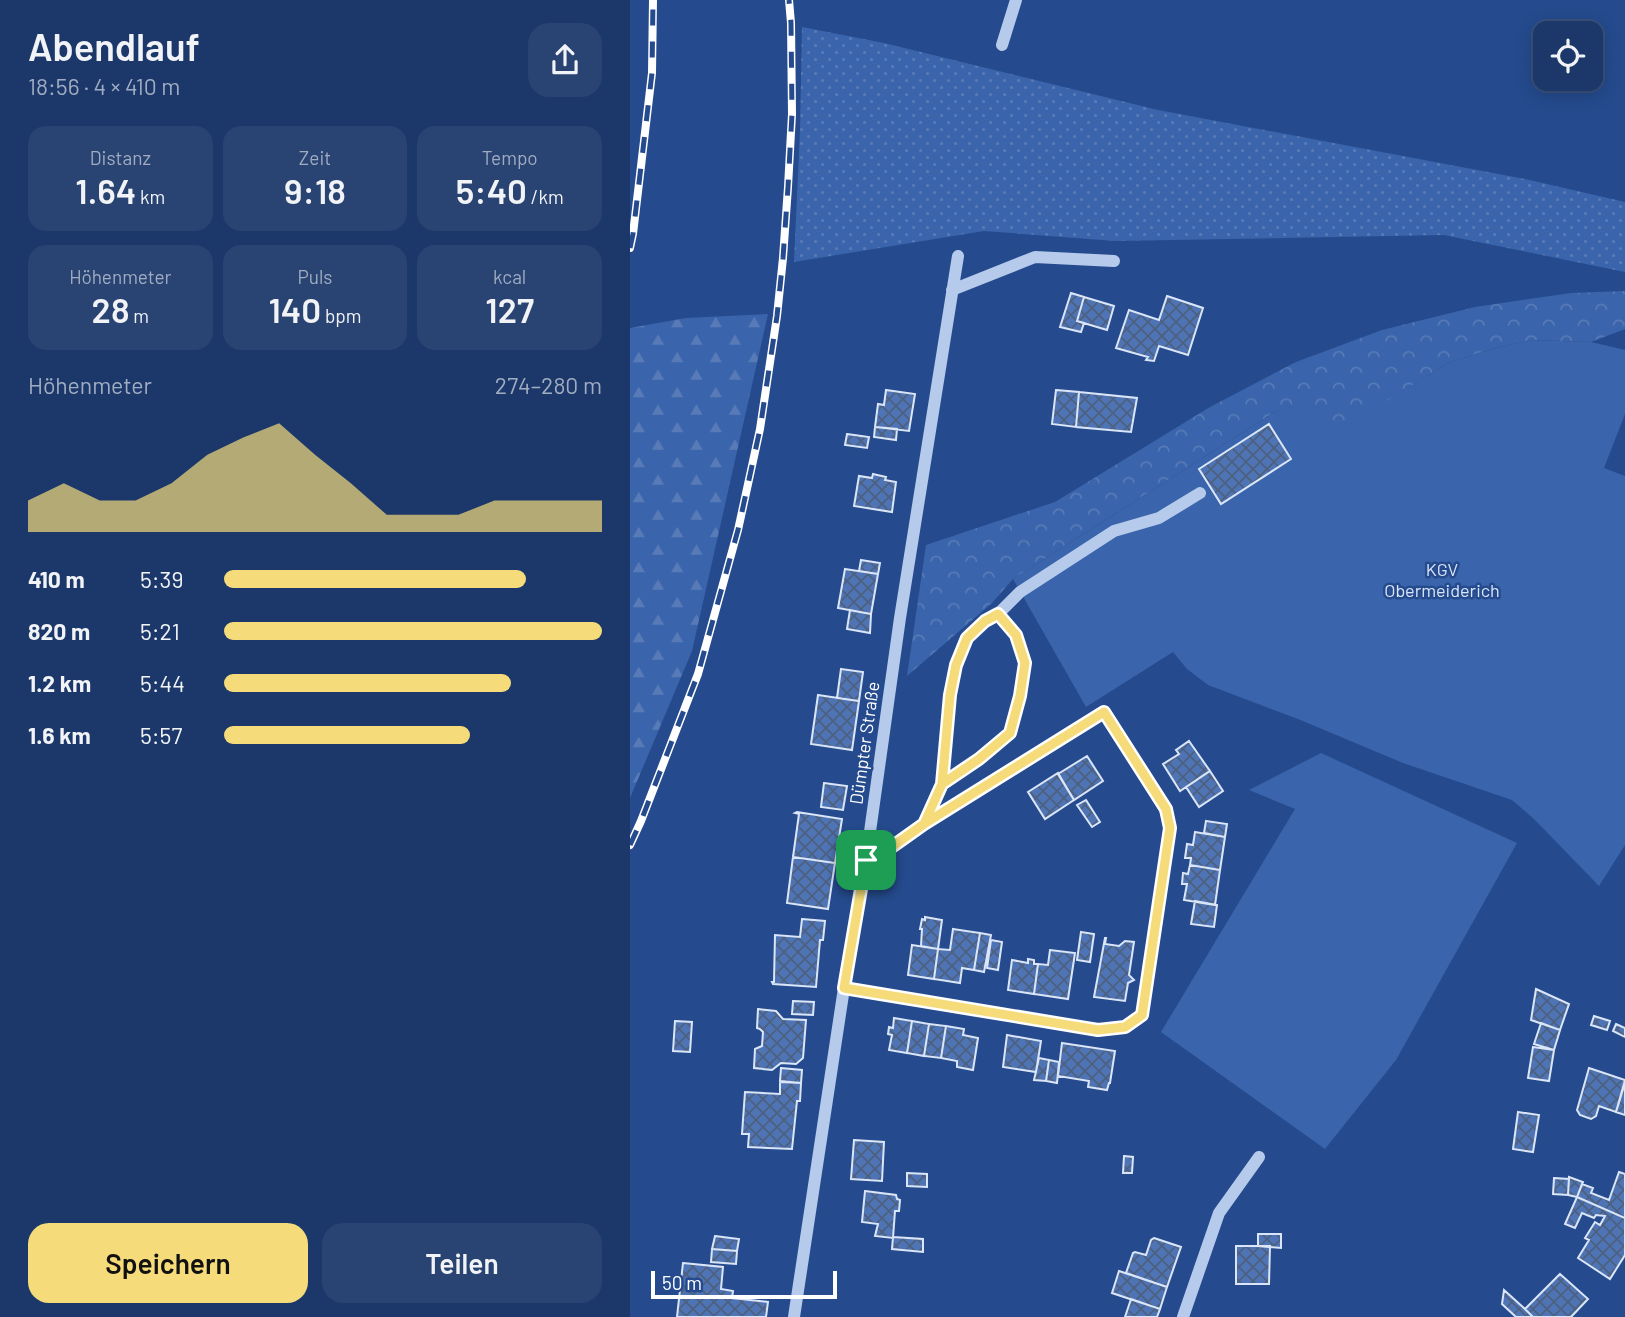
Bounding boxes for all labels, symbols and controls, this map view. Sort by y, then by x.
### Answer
map controls [1533,21,1603,91]
button: locate [1533,21,1603,91]
text: Abendlauf [28,23,200,69]
button: share [528,23,602,97]
text: 18:56 · 4 × 410 m [28,72,180,100]
text: Distanz [90,146,151,169]
text: Zeit [299,146,331,169]
text: Tempo [482,146,538,169]
text: 1.64 [75,169,136,211]
text: 9:18 [284,169,346,211]
text: 5:40 [456,169,527,211]
text: km [136,185,165,208]
text: /km [527,185,564,208]
text: Höhenmeter [69,265,172,288]
text: Puls [298,265,332,288]
text: kcal [493,265,526,288]
text: 28 [92,288,130,330]
text: 140 [268,288,321,330]
text: 127 [485,288,534,330]
text: m [130,304,149,327]
text: bpm [321,304,362,327]
text: Höhenmeter [28,371,152,399]
text: 274–280 m [495,371,602,399]
park label: KGV Obermeiderich [1384,558,1500,601]
text: 410 m [28,565,85,593]
text: 5:39 [140,565,183,593]
text: 820 m [28,617,90,645]
text: 5:21 [140,617,180,645]
text: 1.2 km [28,669,91,697]
text: 5:44 [140,669,185,697]
street label: Dümpter Straße [845,680,884,806]
text: 1.6 km [28,721,91,749]
text: 5:57 [140,721,182,749]
pin [836,830,896,890]
icon: arrive [847,841,885,879]
button: Speichern [28,1223,308,1303]
button: Teilen [322,1223,602,1303]
scale bar [651,1268,836,1300]
text: 50 m [662,1271,702,1294]

